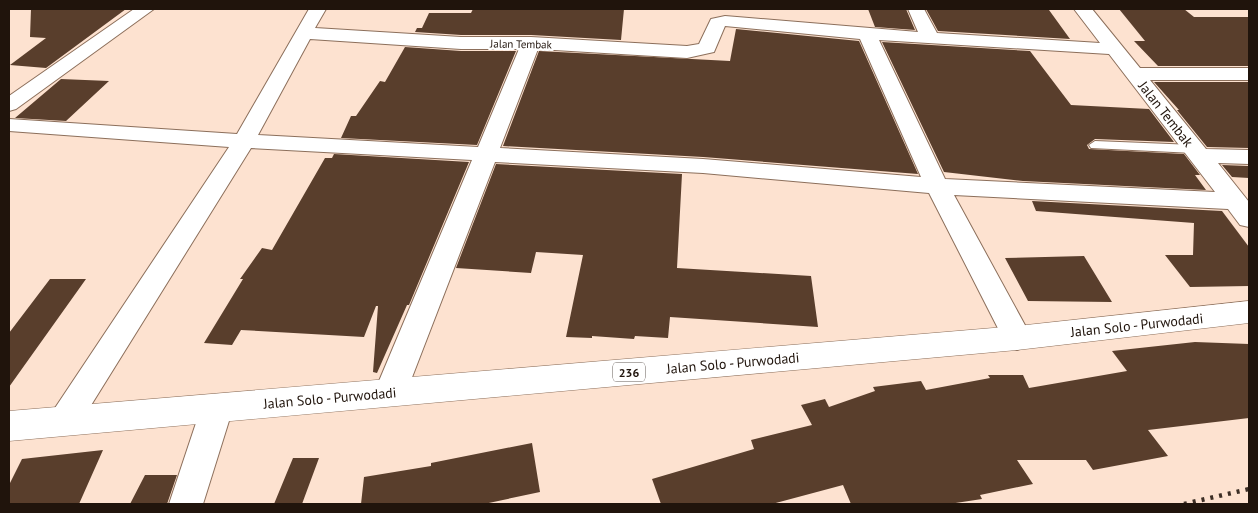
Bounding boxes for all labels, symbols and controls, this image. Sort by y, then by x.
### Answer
street label: Jalan Tembak [489,36,553,52]
street label: Jalan Tembak [1134,77,1197,151]
street label: Jalan Solo - Purwodadi [1069,309,1204,341]
street label: Jalan Solo - Purwodadi [665,348,800,378]
road number: 236 [613,362,645,382]
street label: Jalan Solo - Purwodadi [262,383,397,413]

